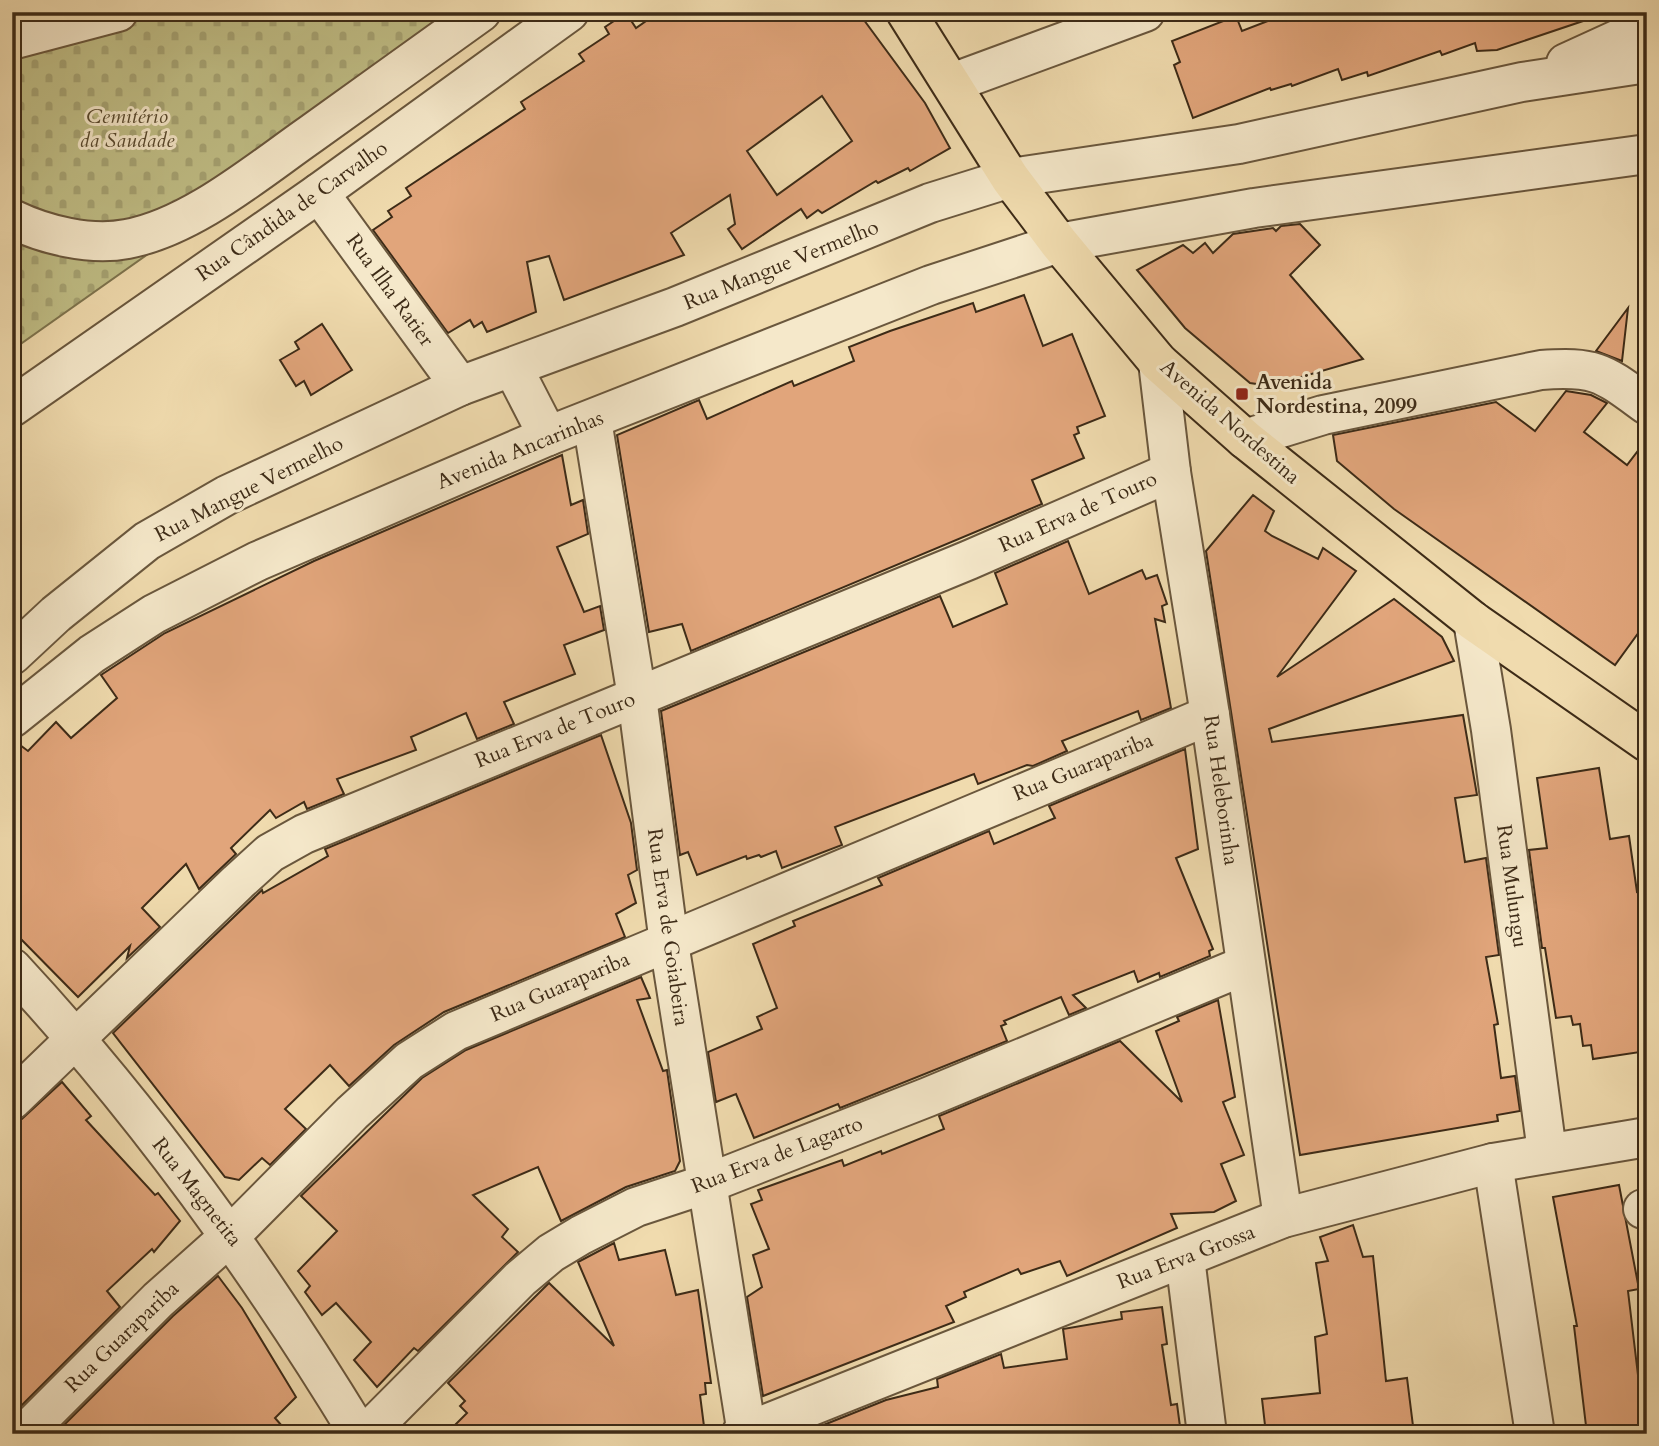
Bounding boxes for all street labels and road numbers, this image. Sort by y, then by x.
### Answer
street label: Rua Cândida de Carvalho [190,134,394,288]
street label: Rua Mangue Vermelho [679,213,883,317]
street label: Rua Ilha Ratier [339,228,441,353]
street label: Avenida Nordestina [1154,353,1306,491]
street label: Avenida Ancarinhas [432,403,608,497]
street label: Rua Mangue Vermelho [150,429,348,549]
street label: Rua Erva de Touro [994,464,1162,560]
street label: Rua Erva de Touro [471,685,639,775]
street label: Rua Heleborinha [1196,713,1246,867]
street label: Rua Guarapariba [1009,726,1157,808]
street label: Rua Mulungu [1489,822,1535,950]
street label: Rua Erva de Goiabeira [640,826,696,1028]
street label: Rua Guarapariba [486,945,634,1029]
street label: Rua Erva de Lagarto [687,1109,867,1201]
street label: Rua Magnetita [145,1131,249,1253]
street label: Rua Erva Grossa [1113,1217,1259,1297]
street label: Rua Guarapariba [58,1275,186,1399]

